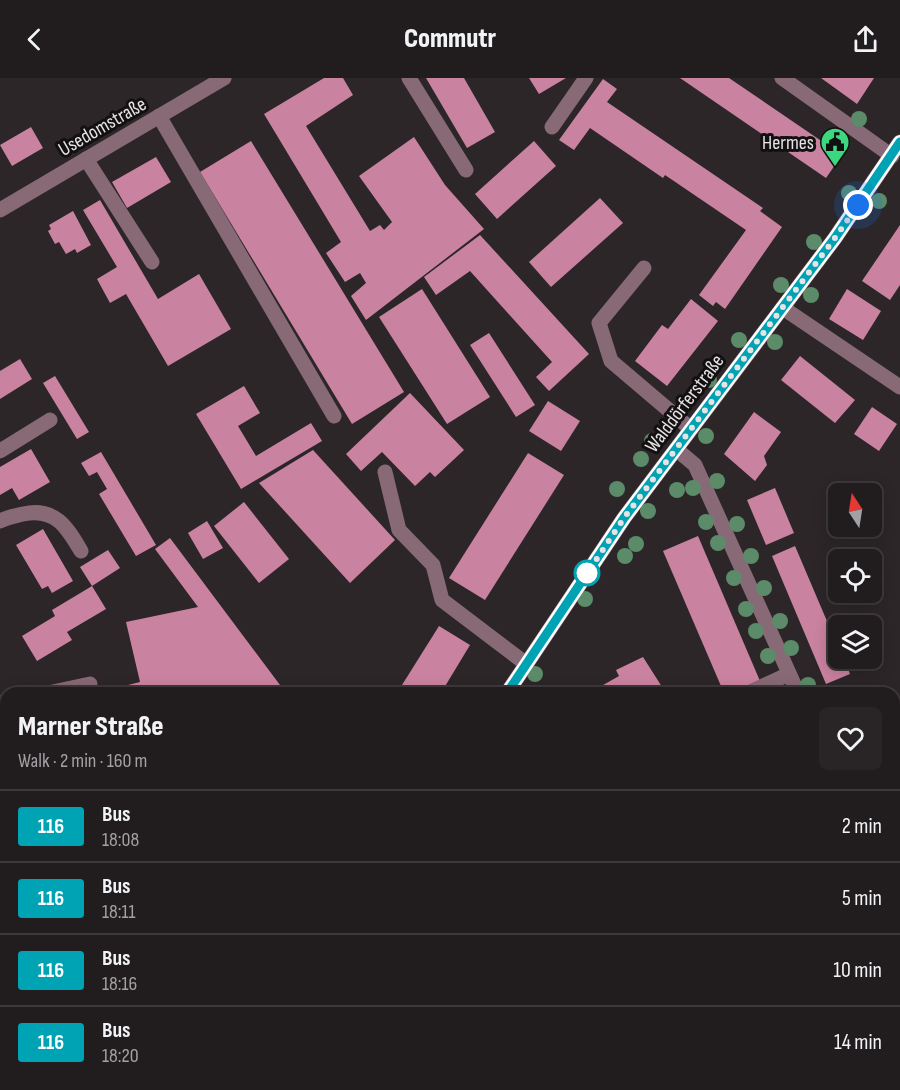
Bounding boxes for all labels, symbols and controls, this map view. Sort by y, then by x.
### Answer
icon: back [18,23,51,56]
text: Commutr [404,23,496,55]
icon: share [849,23,882,56]
street label: Usedomstraße [54,92,151,162]
public building icon: Hermes [819,126,851,168]
place label: Hermes [762,131,814,155]
your location [843,190,873,220]
street label: Walddörferstraße [640,350,729,457]
north arrow [828,483,882,537]
map controls [828,483,882,669]
button: locate [828,549,882,603]
unlabelled marker [574,560,600,586]
button: layers [828,615,882,669]
button: heart [819,707,882,770]
text: Marner Straße [18,710,164,743]
text: Walk · 2 min · 160 m [18,749,147,773]
text: Bus [102,801,131,828]
text: 2 min [842,813,882,840]
text: 116 [38,814,64,839]
text: 18:08 [102,828,139,852]
text: Bus [102,873,131,900]
text: 5 min [842,885,882,912]
text: 116 [38,886,64,911]
text: 18:11 [102,900,136,924]
text: Bus [102,945,131,972]
text: 10 min [833,957,882,984]
text: 116 [38,958,64,983]
text: 18:16 [102,972,137,996]
text: Bus [102,1017,131,1044]
text: 14 min [834,1029,882,1056]
text: 116 [38,1030,64,1055]
text: 18:20 [102,1044,139,1068]

